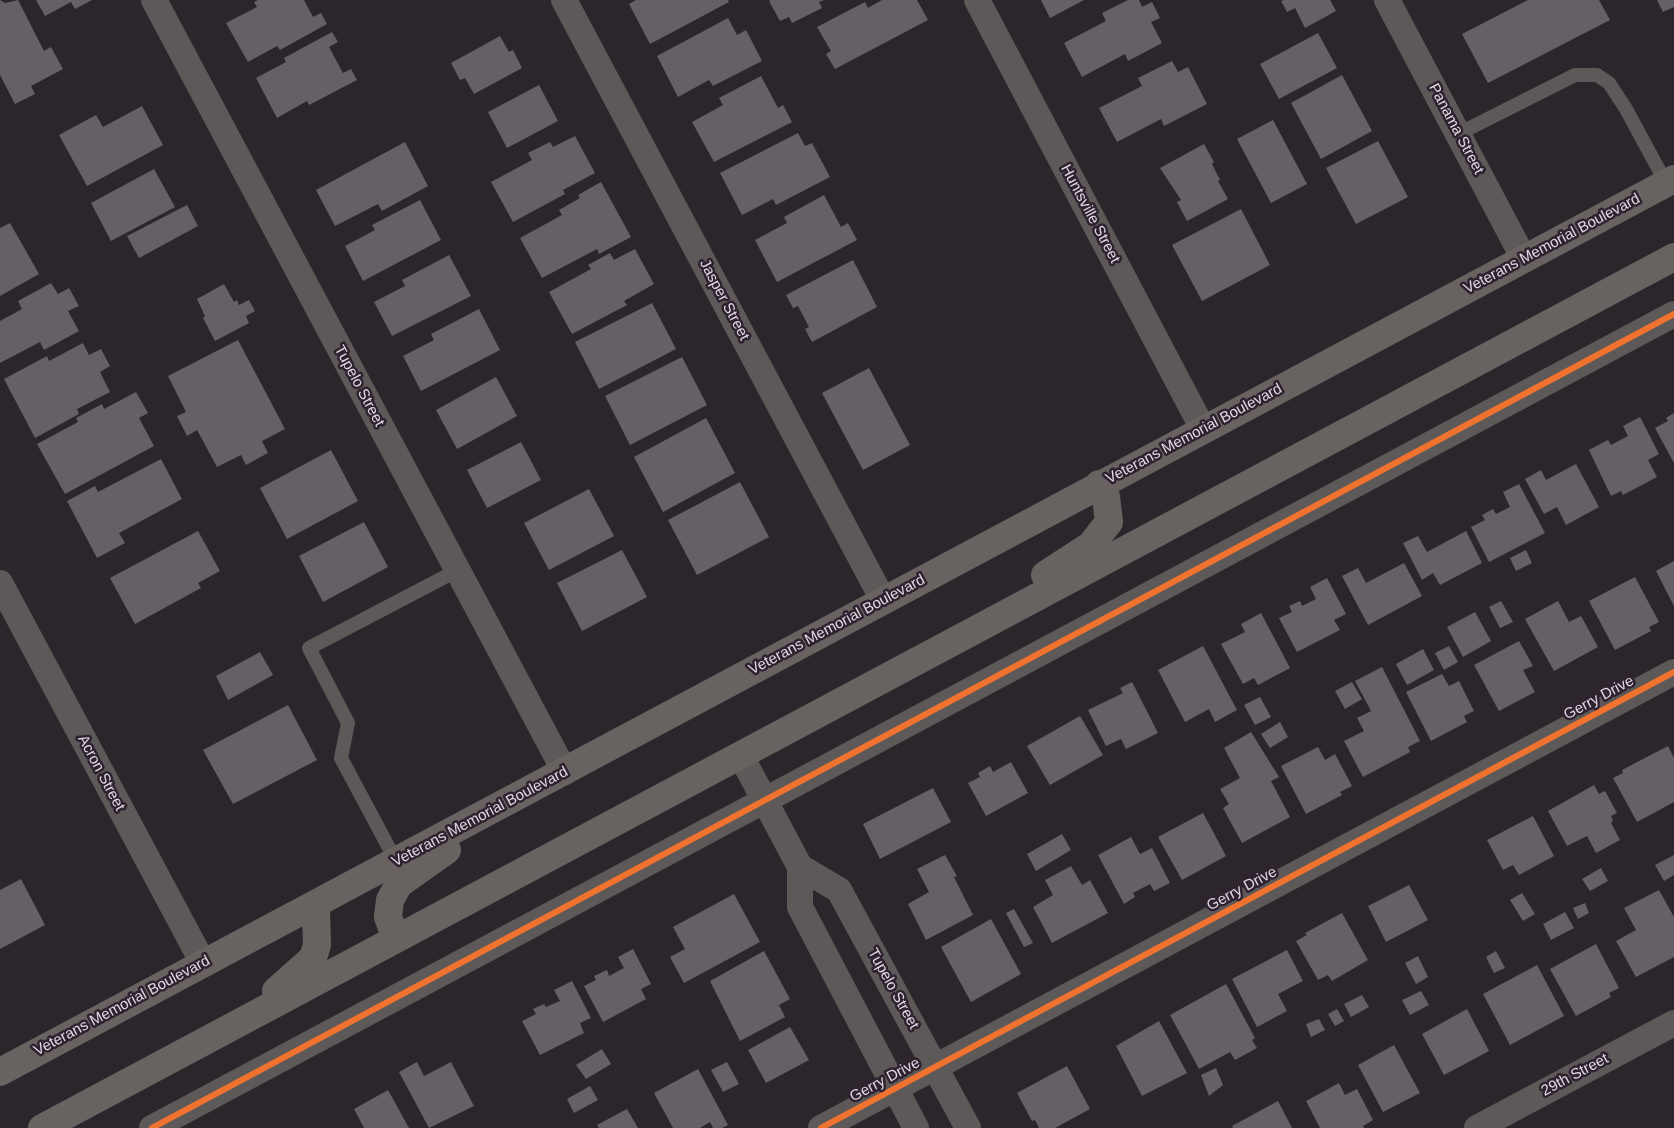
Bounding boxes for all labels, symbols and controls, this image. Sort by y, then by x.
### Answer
street label: Panama Street [1425,81,1487,177]
street label: Huntsville Street [1056,162,1124,266]
street label: Veterans Memorial Boulevard [1461,190,1643,298]
street label: Jasper Street [695,256,753,344]
street label: Tupelo Street [330,342,388,430]
street label: Veterans Memorial Boulevard [1103,380,1285,488]
street label: Veterans Memorial Boulevard [746,571,928,679]
street label: Gerry Drive [1561,672,1637,724]
street label: Acron Street [73,732,129,814]
street label: Veterans Memorial Boulevard [389,763,571,871]
street label: Gerry Drive [1204,863,1280,915]
street label: Tupelo Street [863,945,923,1033]
street label: Veterans Memorial Boulevard [31,952,213,1060]
street label: 29th Street [1538,1050,1612,1100]
street label: Gerry Drive [847,1054,923,1106]

